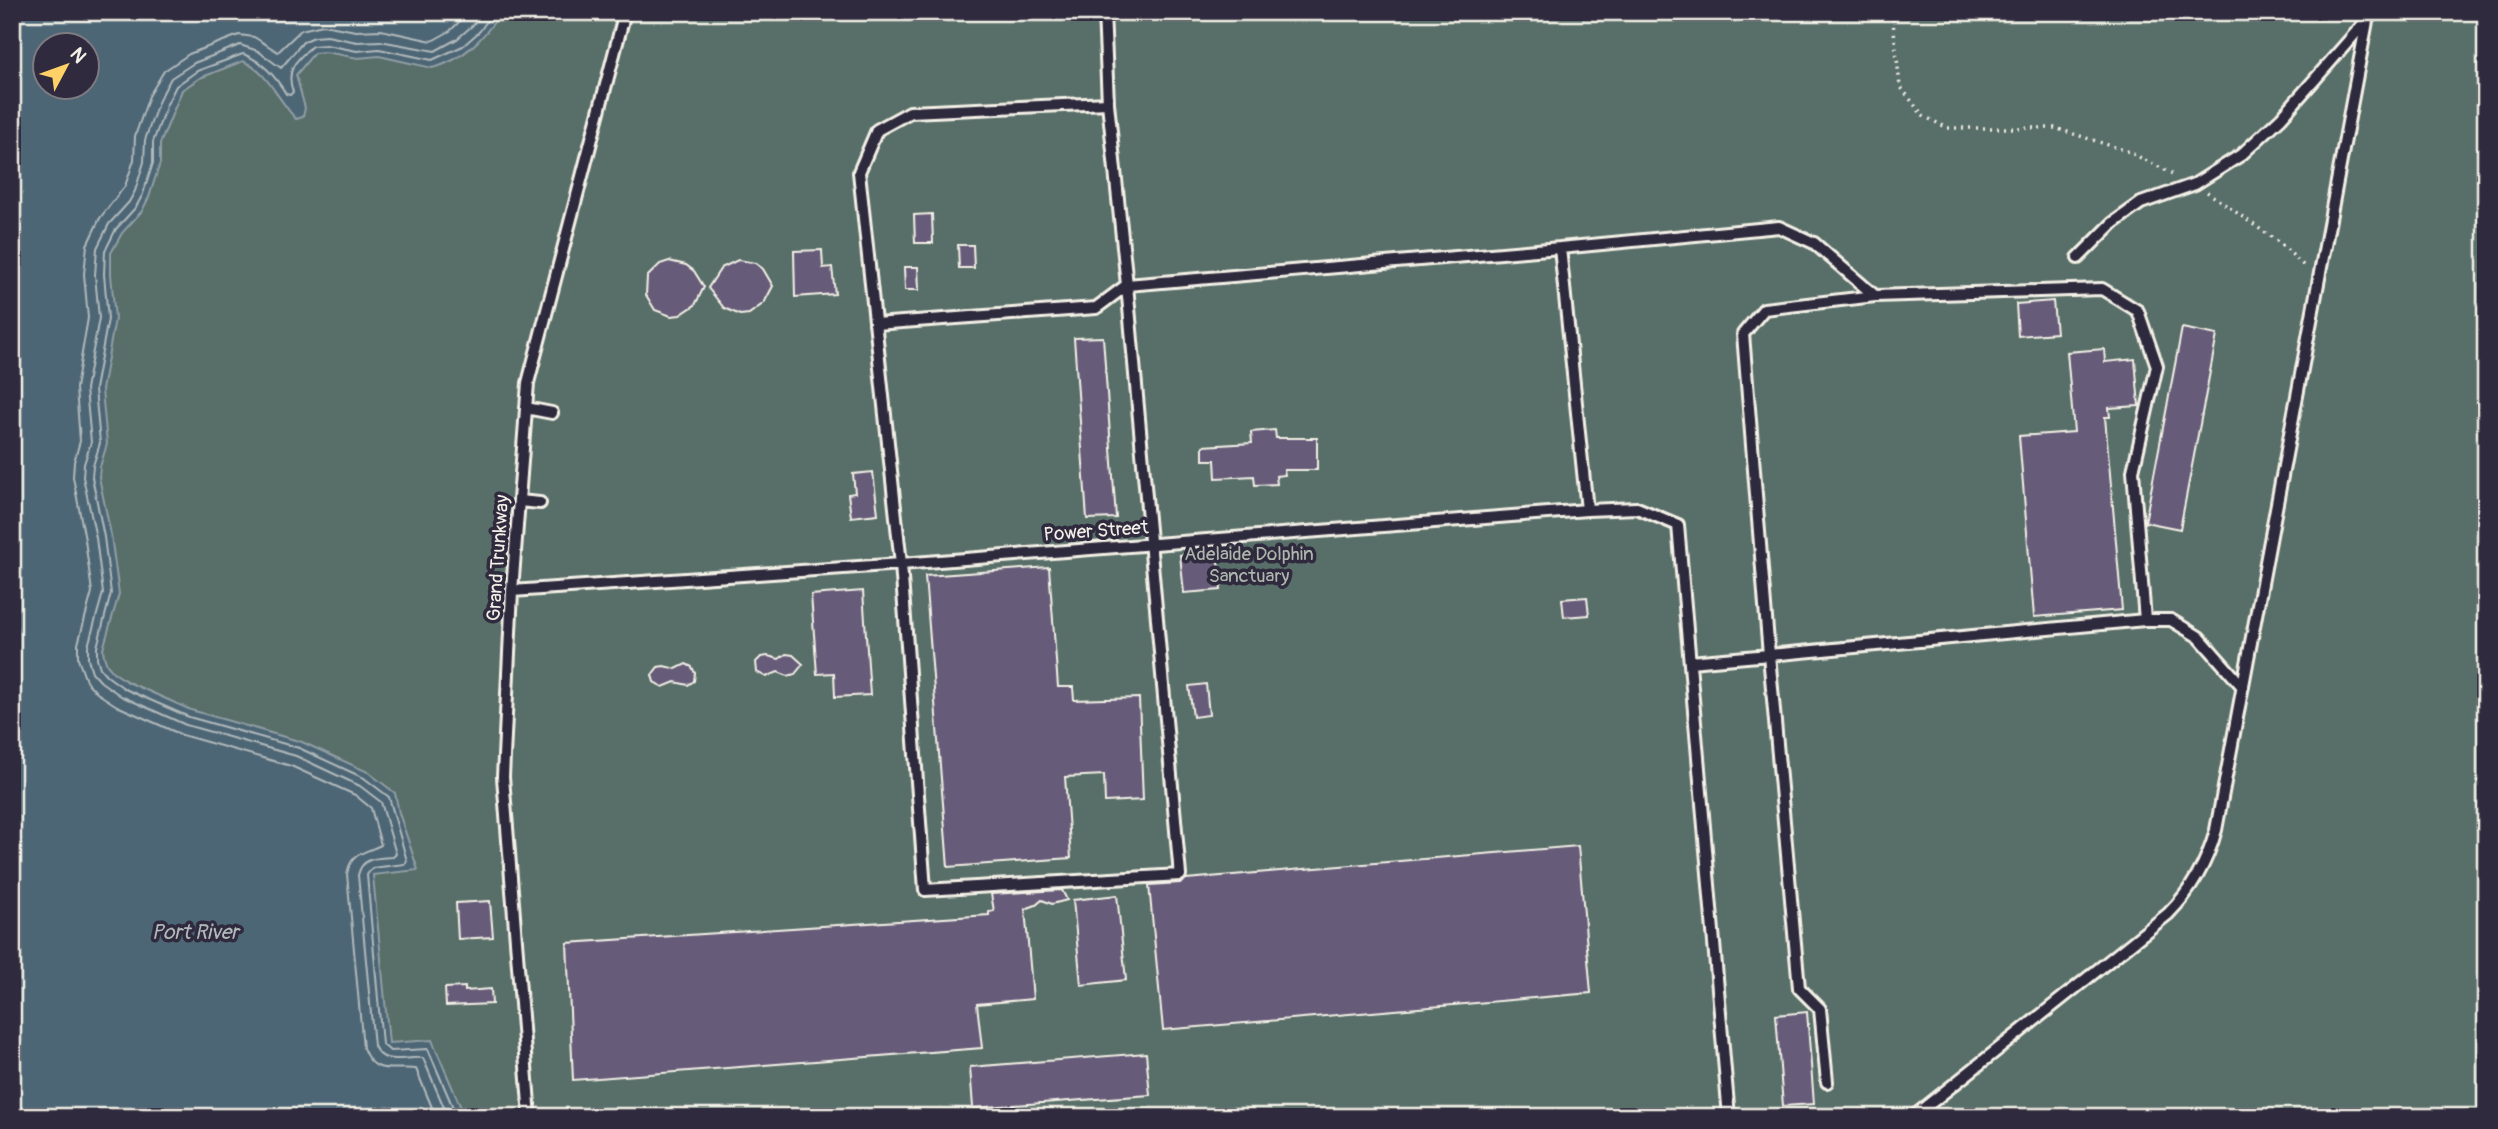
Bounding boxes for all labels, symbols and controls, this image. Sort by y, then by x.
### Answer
north arrow [32,32,102,102]
text: N [65,43,91,68]
street label: Grand Trunkway [482,494,514,622]
street label: Power Street [1043,515,1150,547]
park label: Adelaide Dolphin Sanctuary [1184,542,1314,588]
water label: Port River [151,919,241,946]

